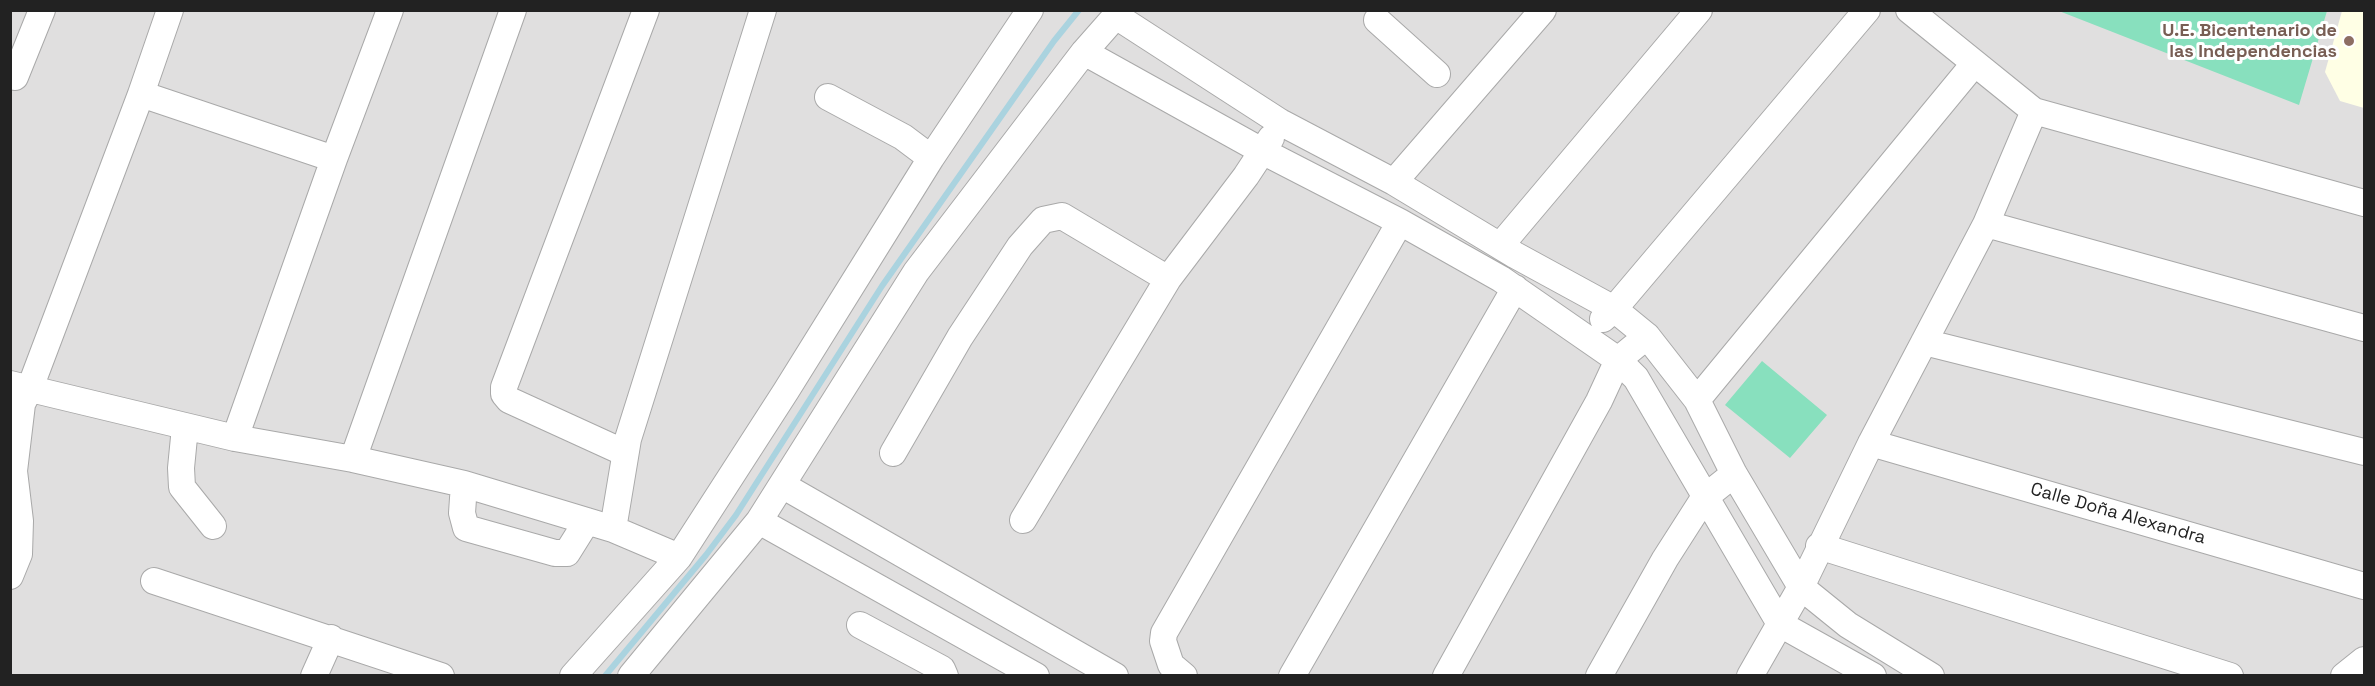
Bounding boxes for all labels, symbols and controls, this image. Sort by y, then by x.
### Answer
place label: U.E. Bicentenario de las Independencias [2162,20,2337,63]
marker: U.E. Bicentenario de las Independencias [2342,34,2356,48]
street label: Calle Doña Alexandra [2028,479,2208,549]

